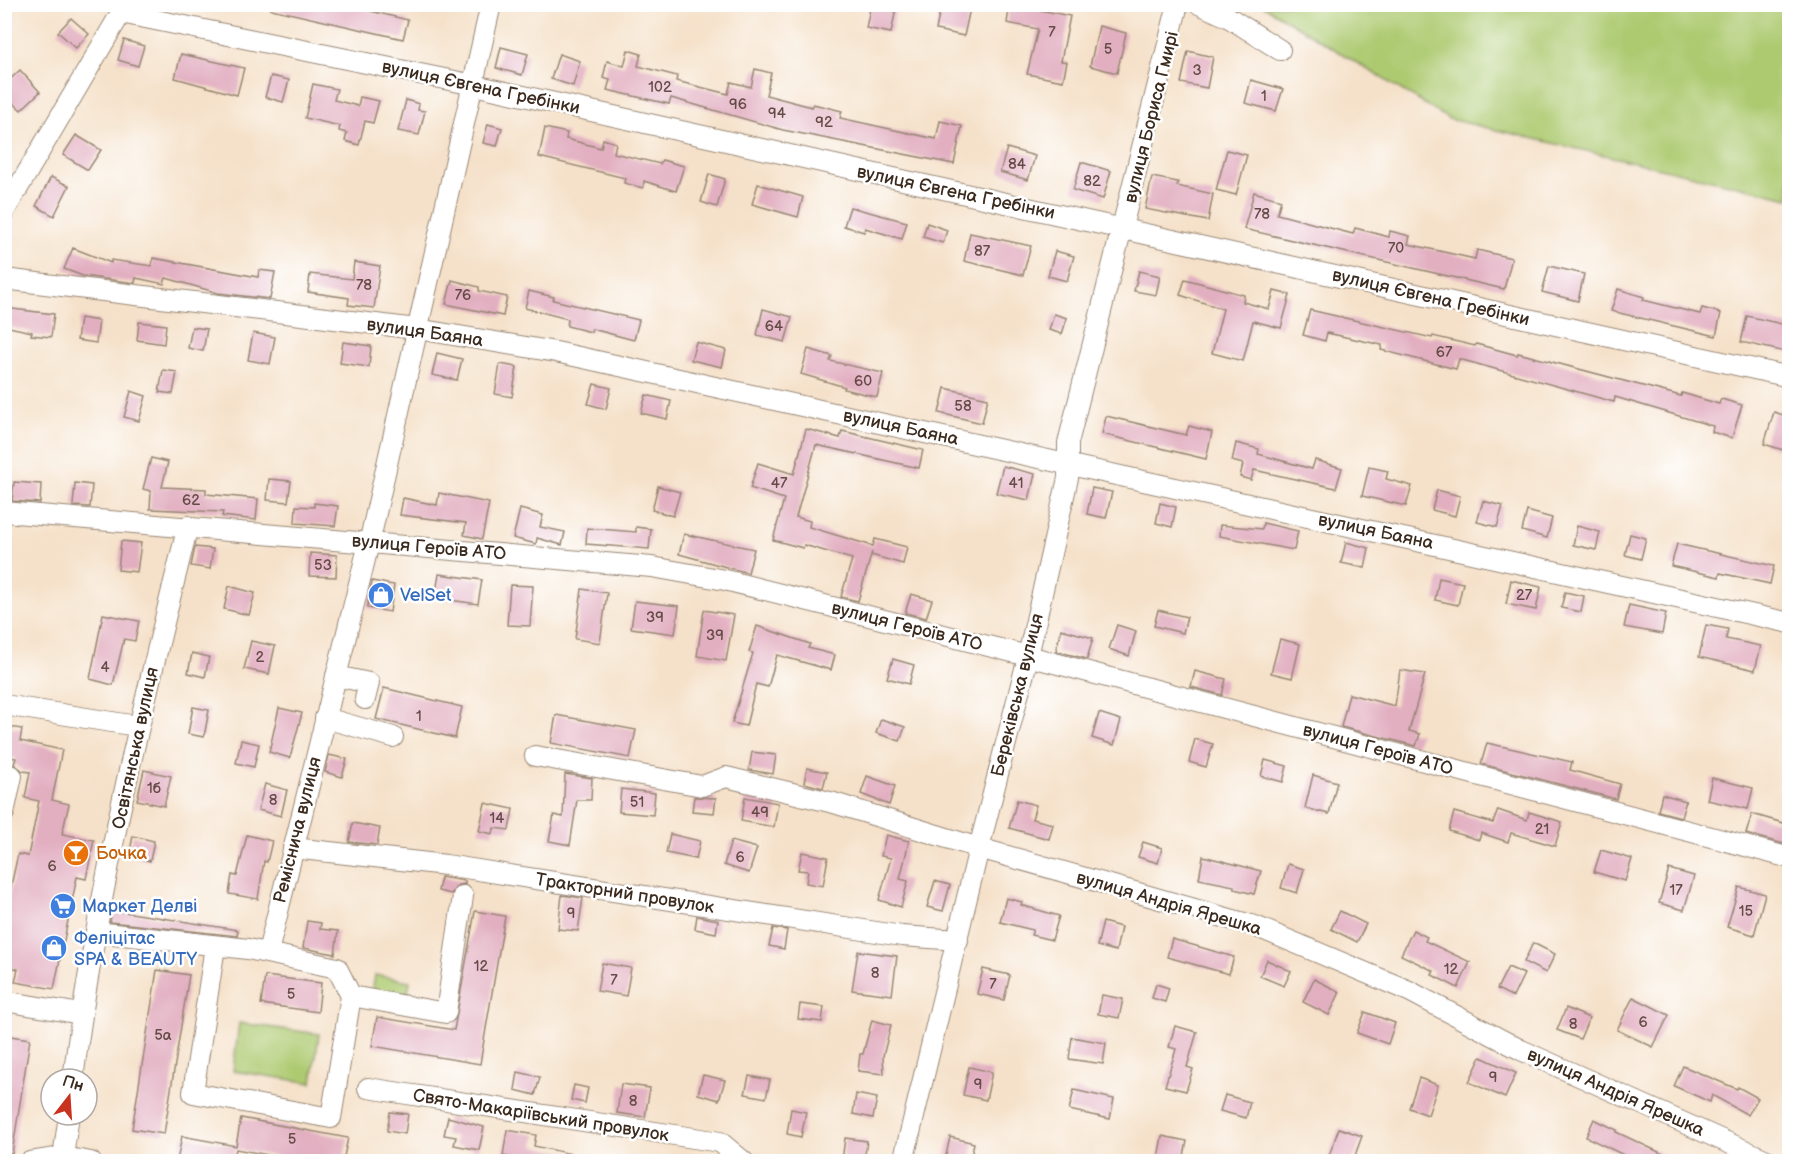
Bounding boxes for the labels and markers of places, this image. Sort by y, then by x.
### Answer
shop icon: VelSet [366,580,396,610]
place label: VelSet [400,585,452,606]
bar icon: Бочка [61,838,91,868]
place label: Бочка [96,843,147,864]
supermarket icon: Маркет Делві [48,891,78,921]
place label: Маркет Делві [82,896,198,917]
place label: Феліцітас SPA & BEAUTY [74,928,197,970]
shop icon: Феліцітас SPA & BEAUTY [39,933,69,963]

